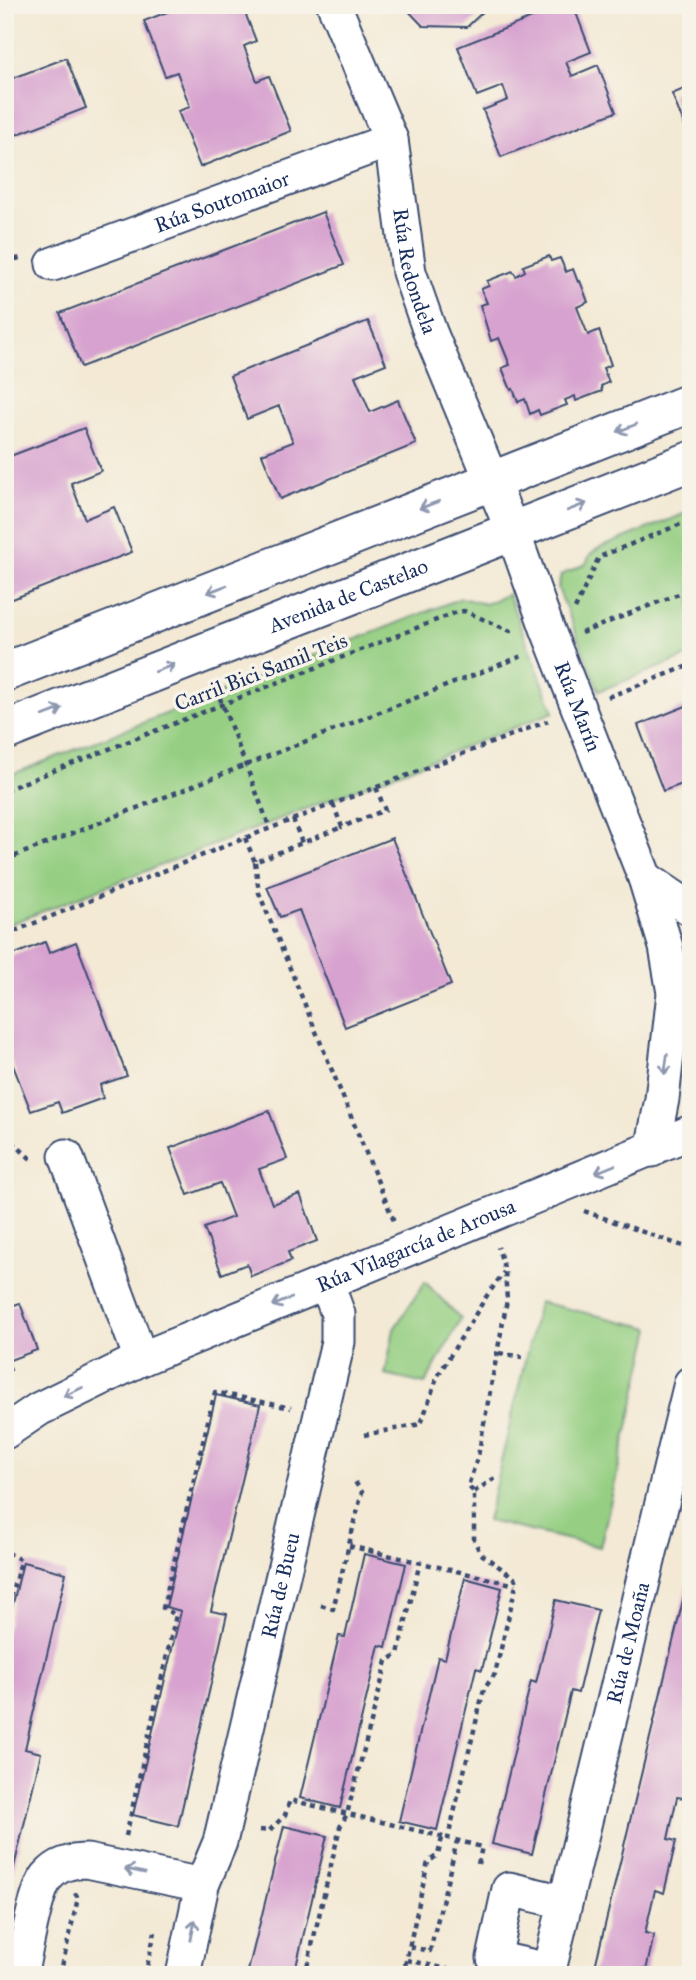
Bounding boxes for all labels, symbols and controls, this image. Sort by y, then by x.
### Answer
street label: Rúa Soutomaior [151,165,293,239]
street label: Rúa Redondela [387,207,443,338]
one-way arrow [617,422,639,435]
one-way arrow [565,499,587,512]
one-way arrow [418,500,440,513]
street label: Avenida de Castelao [264,553,432,639]
one-way arrow [207,583,228,596]
street label: Carril Bici Samil Teis [171,627,351,717]
street label: Rúa Marín [548,658,607,755]
one-way arrow [154,661,175,674]
one-way arrow [42,704,64,717]
one-way arrow [660,1053,673,1075]
one-way arrow [595,1163,617,1176]
street label: Rúa Vilagarcía de Arousa [313,1193,519,1298]
one-way arrow [271,1296,293,1309]
one-way arrow [63,1386,84,1400]
street label: Rúa de Bueu [255,1530,306,1641]
street label: Rúa de Moaña [601,1579,655,1706]
one-way arrow [124,1864,147,1878]
one-way arrow [186,1919,200,1942]

